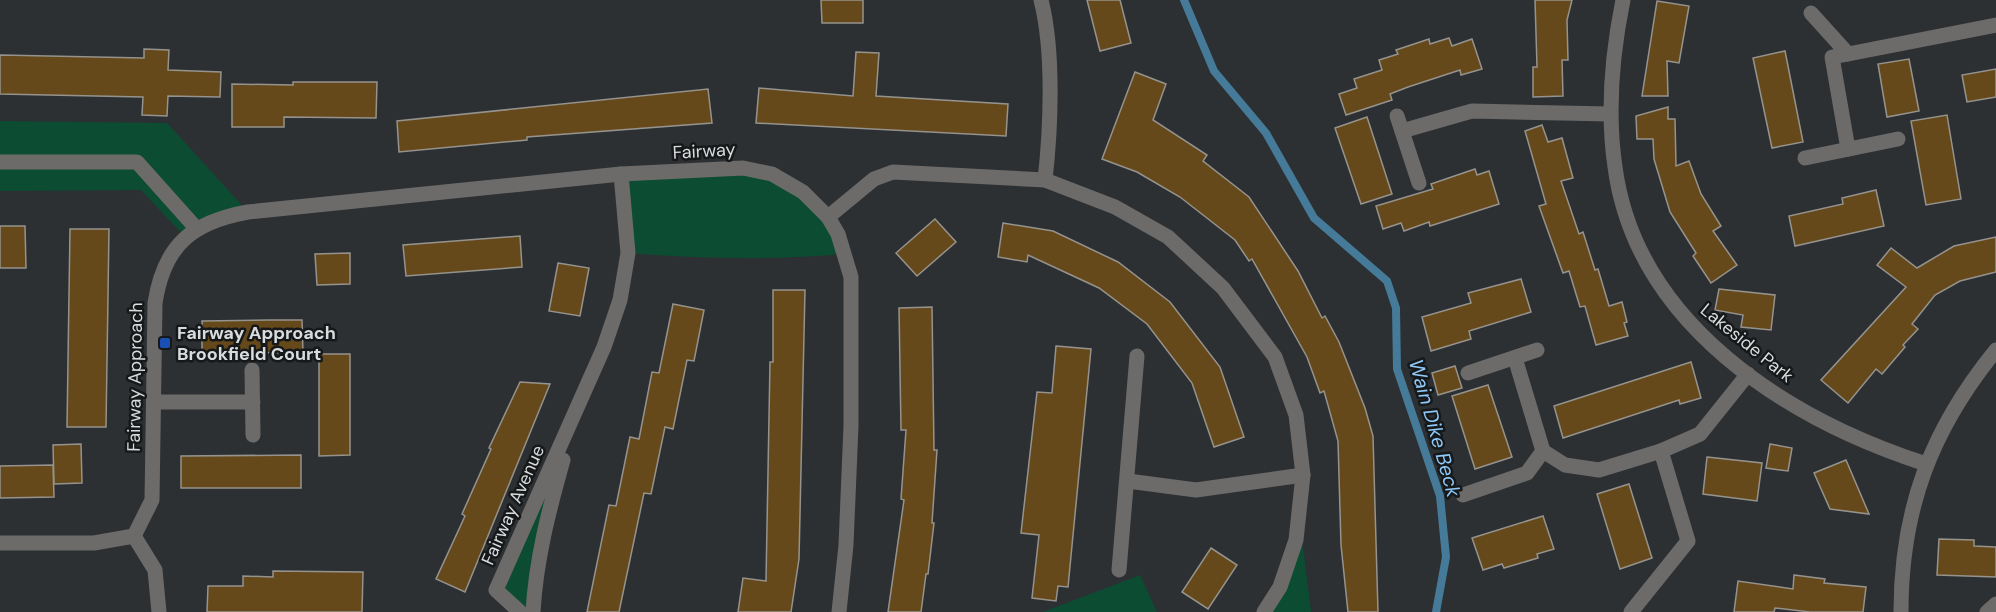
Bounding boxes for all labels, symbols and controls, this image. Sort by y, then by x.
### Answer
street label: Fairway [672,137,736,165]
street label: Lakeside Park [1695,298,1799,388]
street label: Fairway Approach [122,302,148,452]
place label: Fairway Approach Brookfield Court [177,321,336,366]
marker: Fairway Approach Brookfield Court [158,336,172,350]
water label: Wain Dike Beck [1403,356,1467,501]
street label: Fairway Avenue [476,441,550,569]

